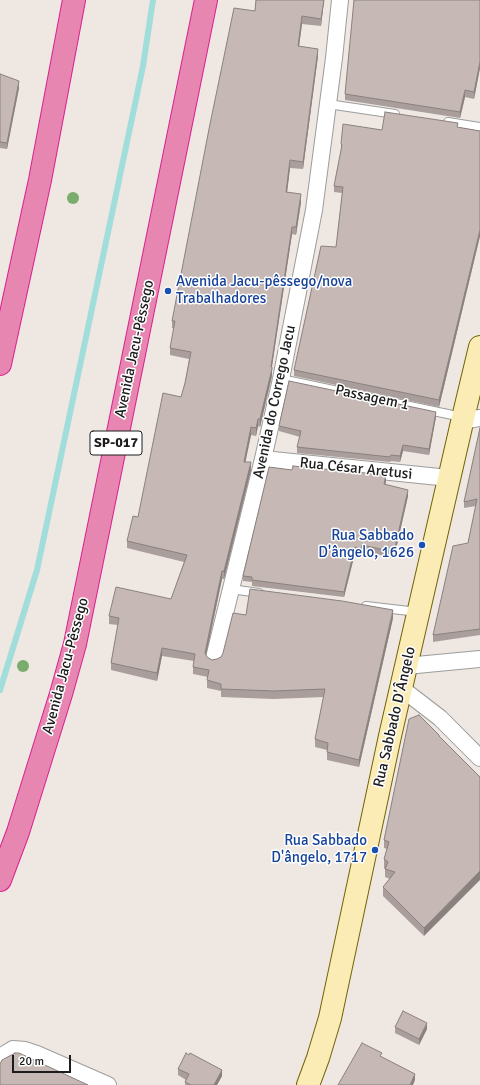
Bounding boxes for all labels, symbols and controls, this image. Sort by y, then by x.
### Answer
place label: Avenida Jacu-pêssego/nova Trabalhadores [176,273,352,308]
street label: Avenida Jacu-Pêssego [112,278,158,420]
marker: Avenida Jacu-pêssego/nova Trabalhadores [163,286,173,296]
street label: Avenida do Corrego Jacu [250,324,300,480]
street label: Passagem 1 [333,381,411,415]
road number: SP-017 [90,431,142,455]
street label: Rua César Aretusi [299,454,413,484]
place label: Rua Sabbado D'ângelo, 1626 [318,527,414,562]
marker: Rua Sabbado D'ângelo, 1626 [417,540,427,550]
street label: Avenida Jacu-Pêssego [39,596,93,736]
street label: Rua Sabbado D'Ângelo [370,645,420,789]
place label: Rua Sabbado D'ângelo, 1717 [271,832,367,867]
marker: Rua Sabbado D'ângelo, 1717 [370,845,380,855]
scale bar [14,1047,73,1073]
text: 20 m [19,1054,44,1069]

